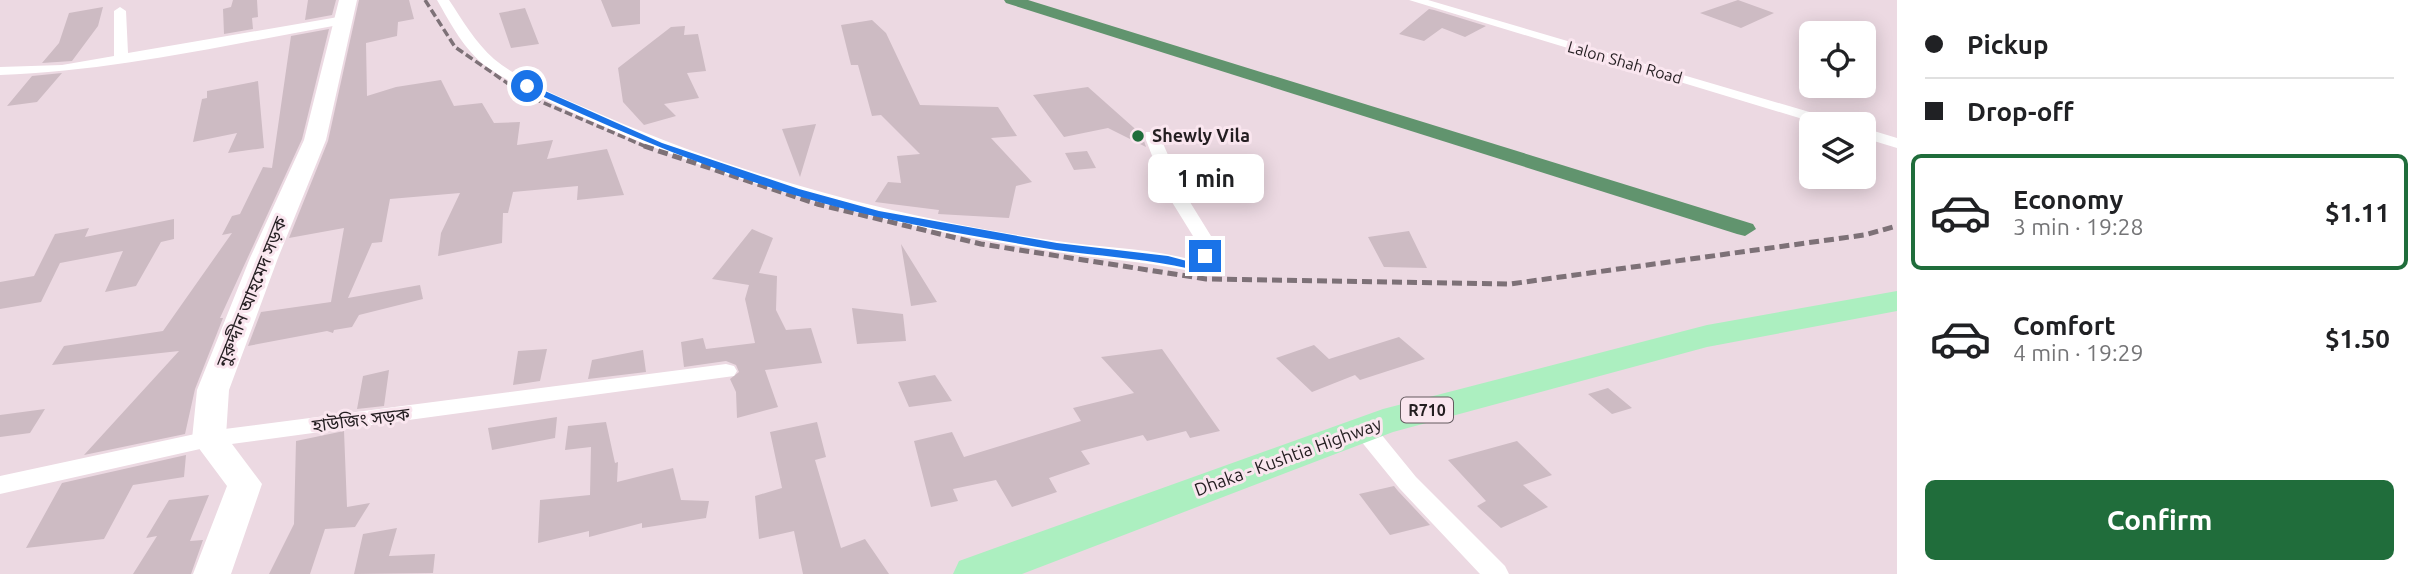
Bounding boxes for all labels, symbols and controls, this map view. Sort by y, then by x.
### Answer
map controls [1799,21,1876,189]
button: locate [1799,21,1876,98]
text: Pickup [1967,30,2049,59]
street label: Lalon Shah Road [1566,37,1684,87]
route start [511,70,543,102]
text: Drop-off [1967,97,2074,126]
button: layers [1799,112,1876,189]
place label: Shewly Vila [1152,125,1250,145]
marker: Shewly Vila [1130,128,1146,144]
callout: 1 min [1147,154,1263,204]
text: 1 min [1177,166,1235,191]
icon: car [1929,181,1992,244]
text: Economy [2013,185,2123,214]
text: $1.11 [2325,198,2390,227]
street label: নুরুদ্দীন আহমেদ সড়ক [211,213,292,371]
text: 3 min · 19:28 [2013,214,2144,239]
route end [1189,240,1221,272]
icon: car [1929,307,1992,370]
text: Comfort [2013,311,2116,340]
text: $1.50 [2325,324,2390,353]
text: 4 min · 19:29 [2013,340,2144,365]
road number: R710 [1401,398,1453,422]
street label: হাউজিং সড়ক [310,403,411,435]
street label: Dhaka - Kushtia Highway [1191,413,1384,499]
button: Confirm [1925,480,2394,560]

